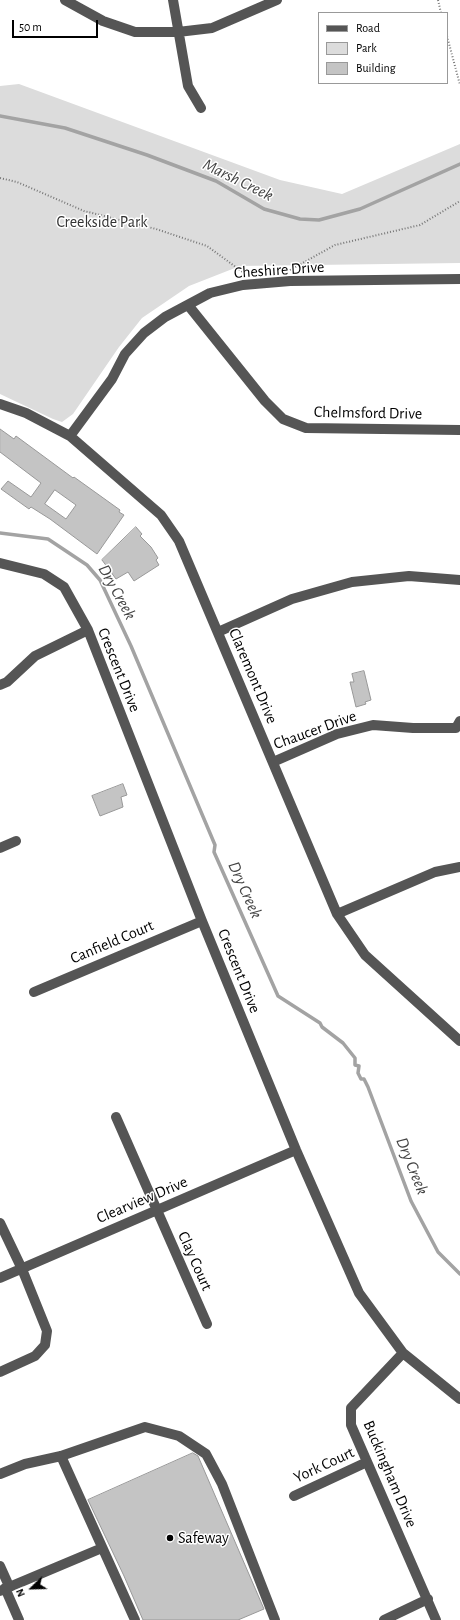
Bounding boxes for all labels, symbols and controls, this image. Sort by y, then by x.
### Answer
scale bar [14,12,100,38]
legend [318,12,448,84]
text: 50 m [19,21,42,33]
text: Road [356,22,380,34]
text: Park [356,42,377,54]
text: Building [356,62,396,74]
water label: Marsh Creek [200,154,276,206]
park label: Creekside Park [57,212,147,232]
street label: Cheshire Drive [233,257,325,283]
street label: Chelmsford Drive [314,402,422,424]
water label: Dry Creek [94,561,140,623]
street label: Crescent Drive [93,625,145,715]
street label: Claremont Drive [224,625,282,727]
street label: Chaucer Drive [271,706,359,754]
water label: Dry Creek [223,858,267,922]
street label: Canfield Court [67,916,157,968]
street label: Crescent Drive [213,926,265,1016]
water label: Dry Creek [391,1134,433,1198]
street label: Clearview Drive [94,1172,190,1228]
street label: Clay Court [173,1228,217,1294]
street label: Buckingham Drive [359,1418,421,1530]
street label: York Court [291,1443,357,1487]
place label: Safeway [178,1528,229,1548]
marker: Safeway [165,1533,175,1543]
north arrow [12,1568,52,1608]
text: N [14,1587,27,1599]

